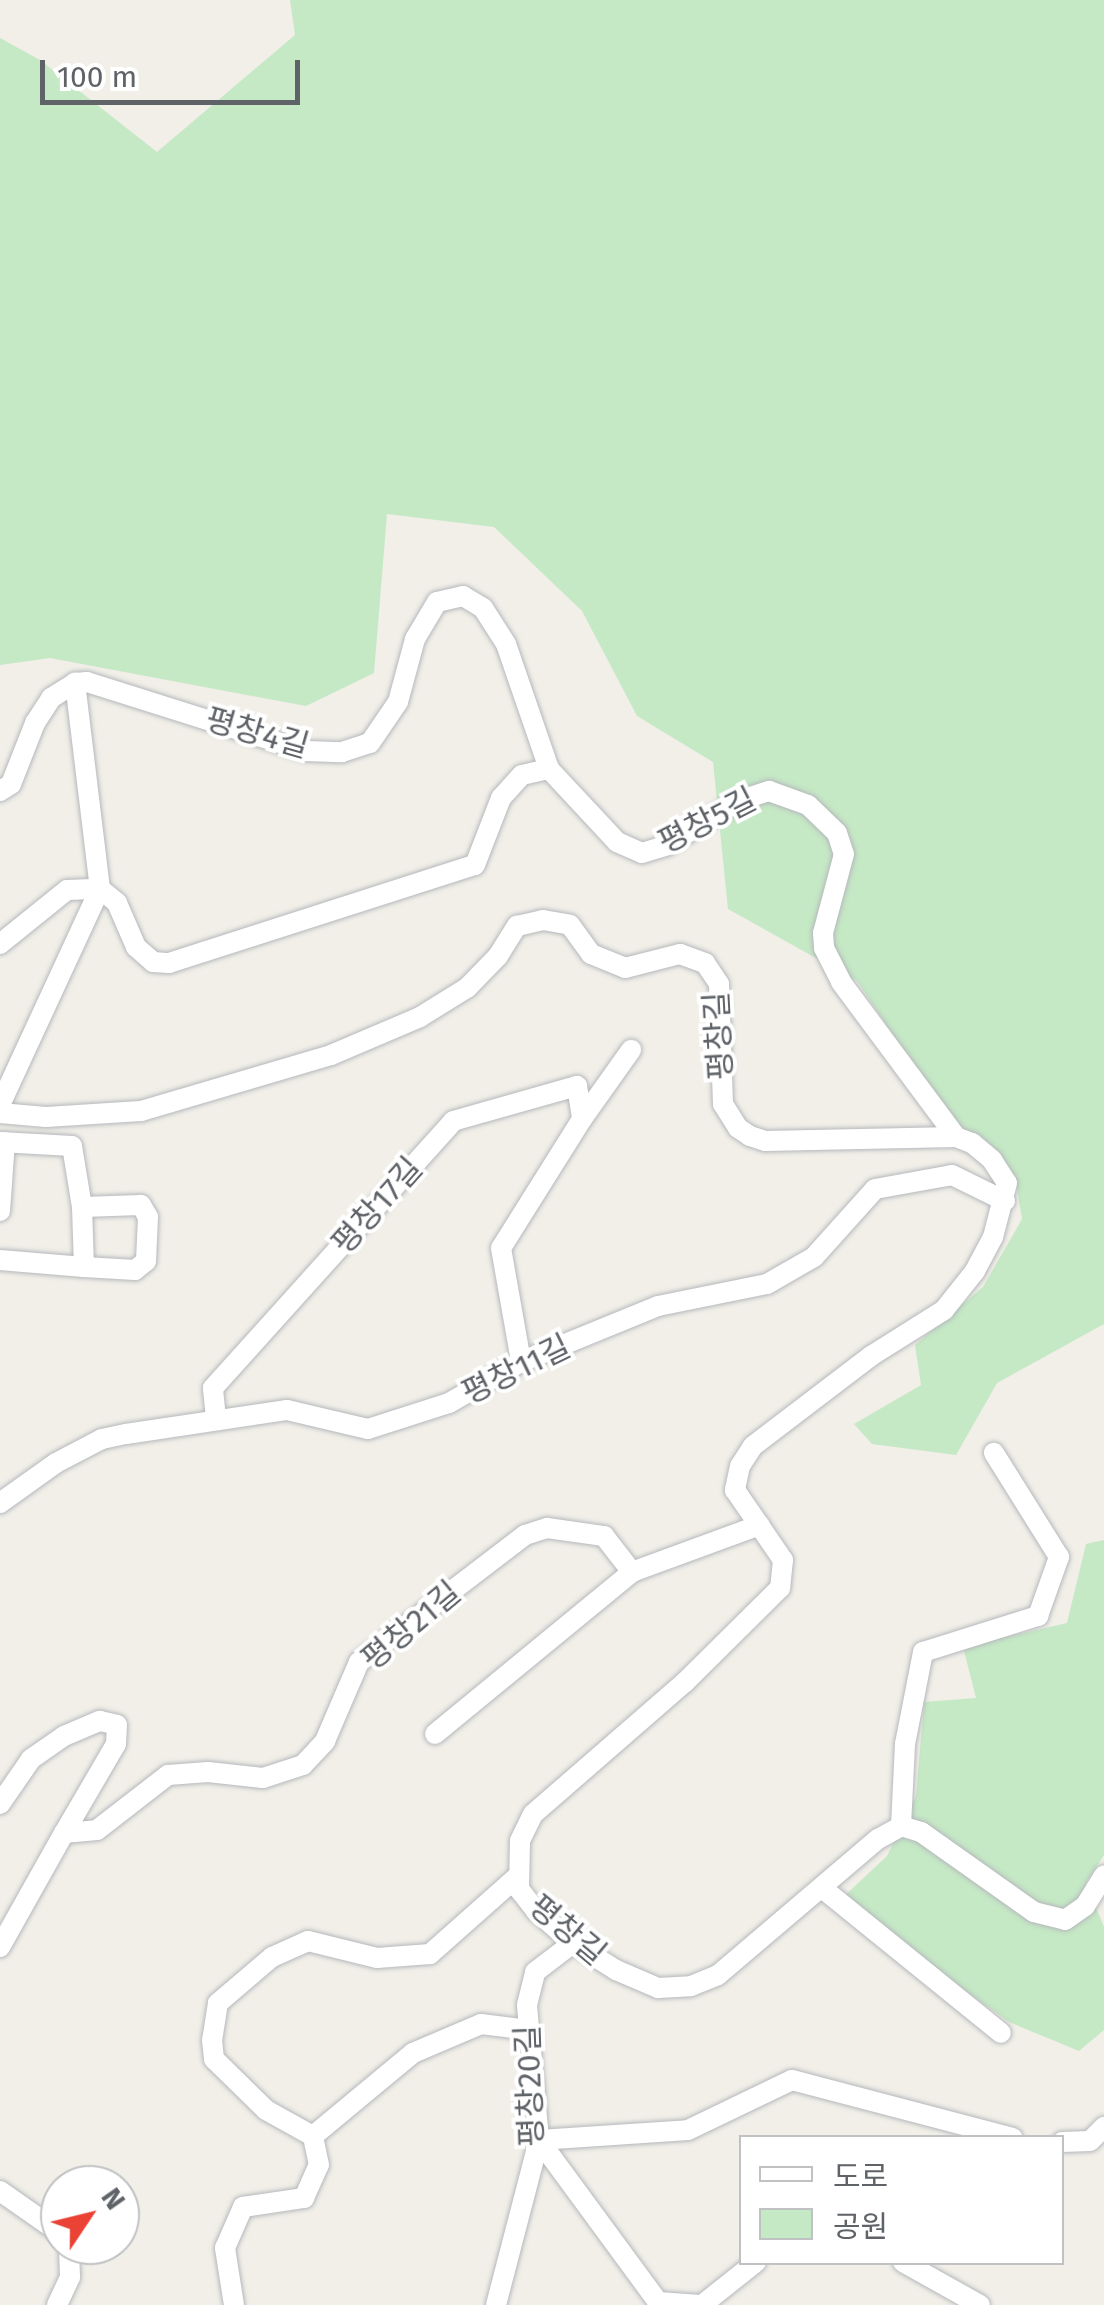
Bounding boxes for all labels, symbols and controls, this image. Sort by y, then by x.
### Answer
scale bar [45,40,305,102]
text: 100 m [57,59,137,95]
street label: 평창4길 [201,700,313,766]
street label: 평창5길 [652,780,762,862]
street label: 평창길 [698,991,740,1081]
street label: 평창17길 [324,1150,430,1262]
street label: 평창11길 [456,1327,576,1413]
street label: 평창21길 [354,1574,468,1678]
street label: 평창길 [521,1887,613,1973]
street label: 평창20길 [509,2024,551,2148]
legend [739,2135,1064,2265]
text: 도로 [833,2159,888,2195]
north arrow [40,2165,140,2265]
text: N [94,2182,132,2216]
text: 공원 [833,2209,888,2245]

